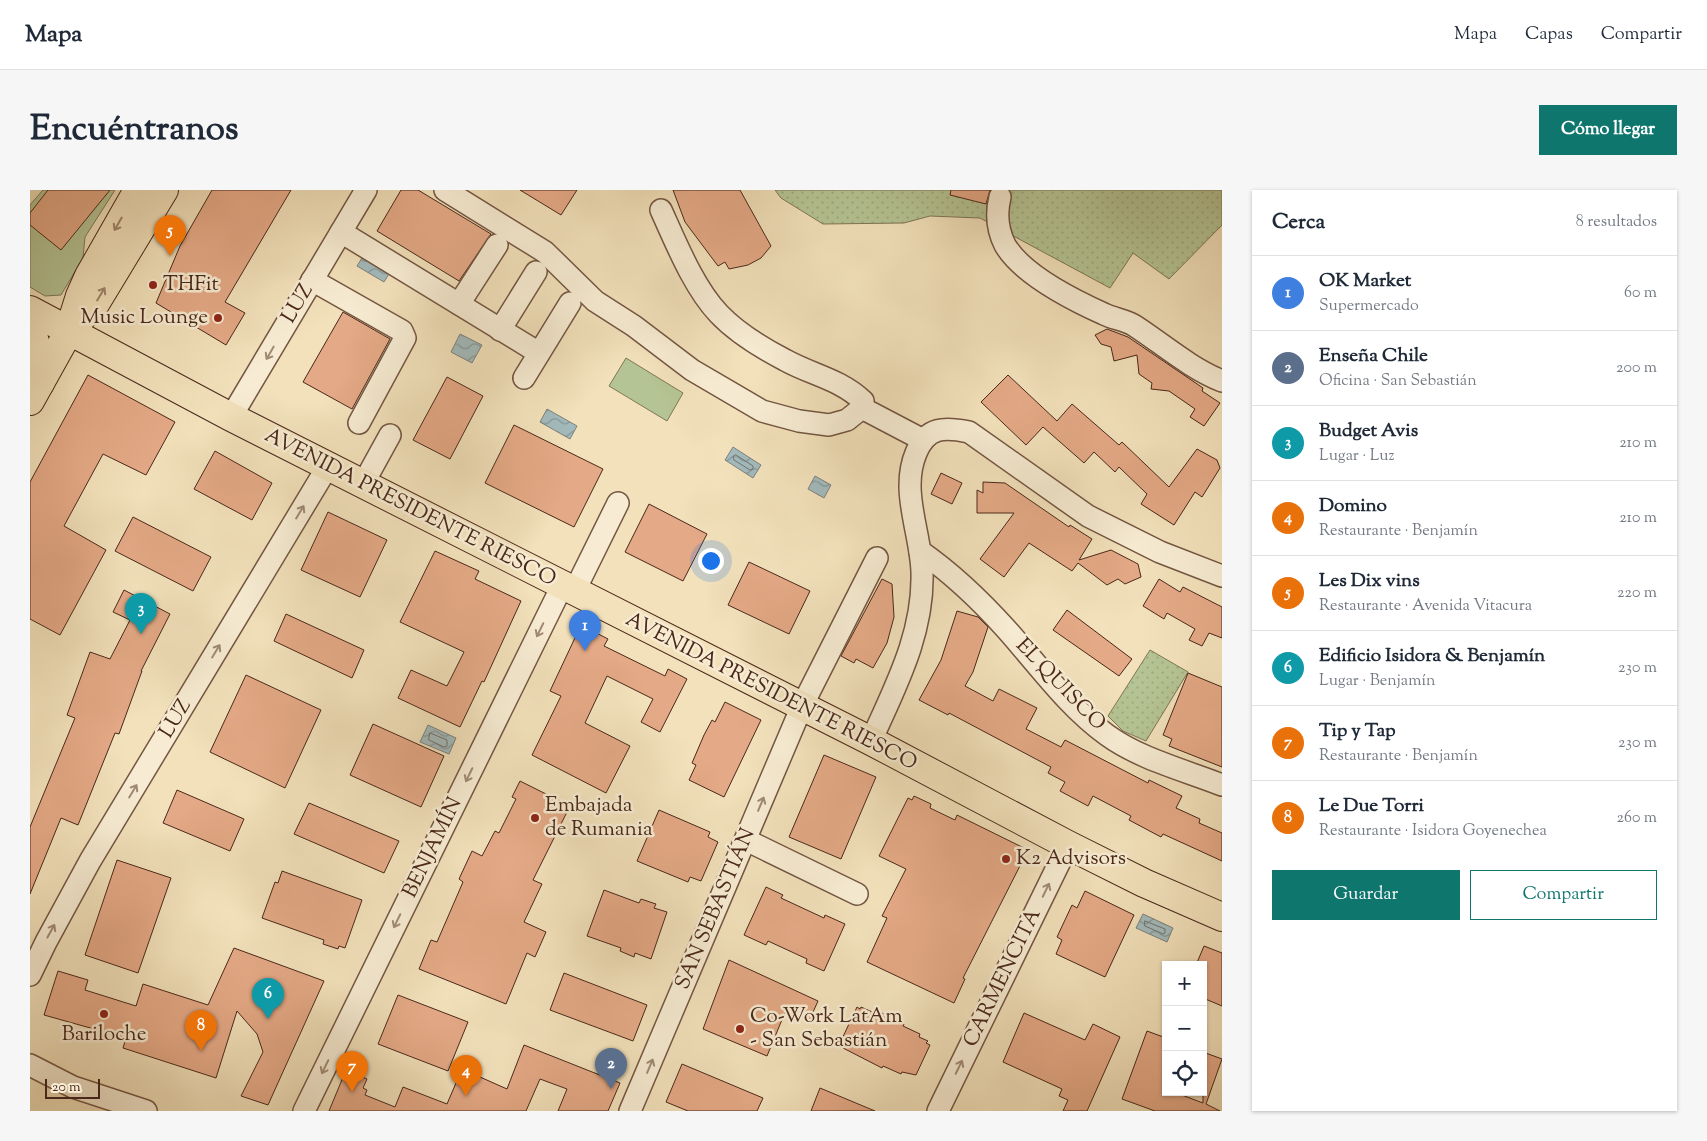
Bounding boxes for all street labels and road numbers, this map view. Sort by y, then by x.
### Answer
street label: LUZ [275,279,321,329]
street label: AVENIDA PRESIDENTE RIESCO [259,421,561,595]
street label: AVENIDA PRESIDENTE RIESCO [620,605,922,779]
street label: EL QUISCO [1008,632,1112,738]
street label: LUZ [153,694,200,744]
street label: BENJAMÍN [396,792,470,903]
street label: SAN SEBASTIÁN [668,823,764,994]
street label: CARMENCITA [956,904,1050,1052]

